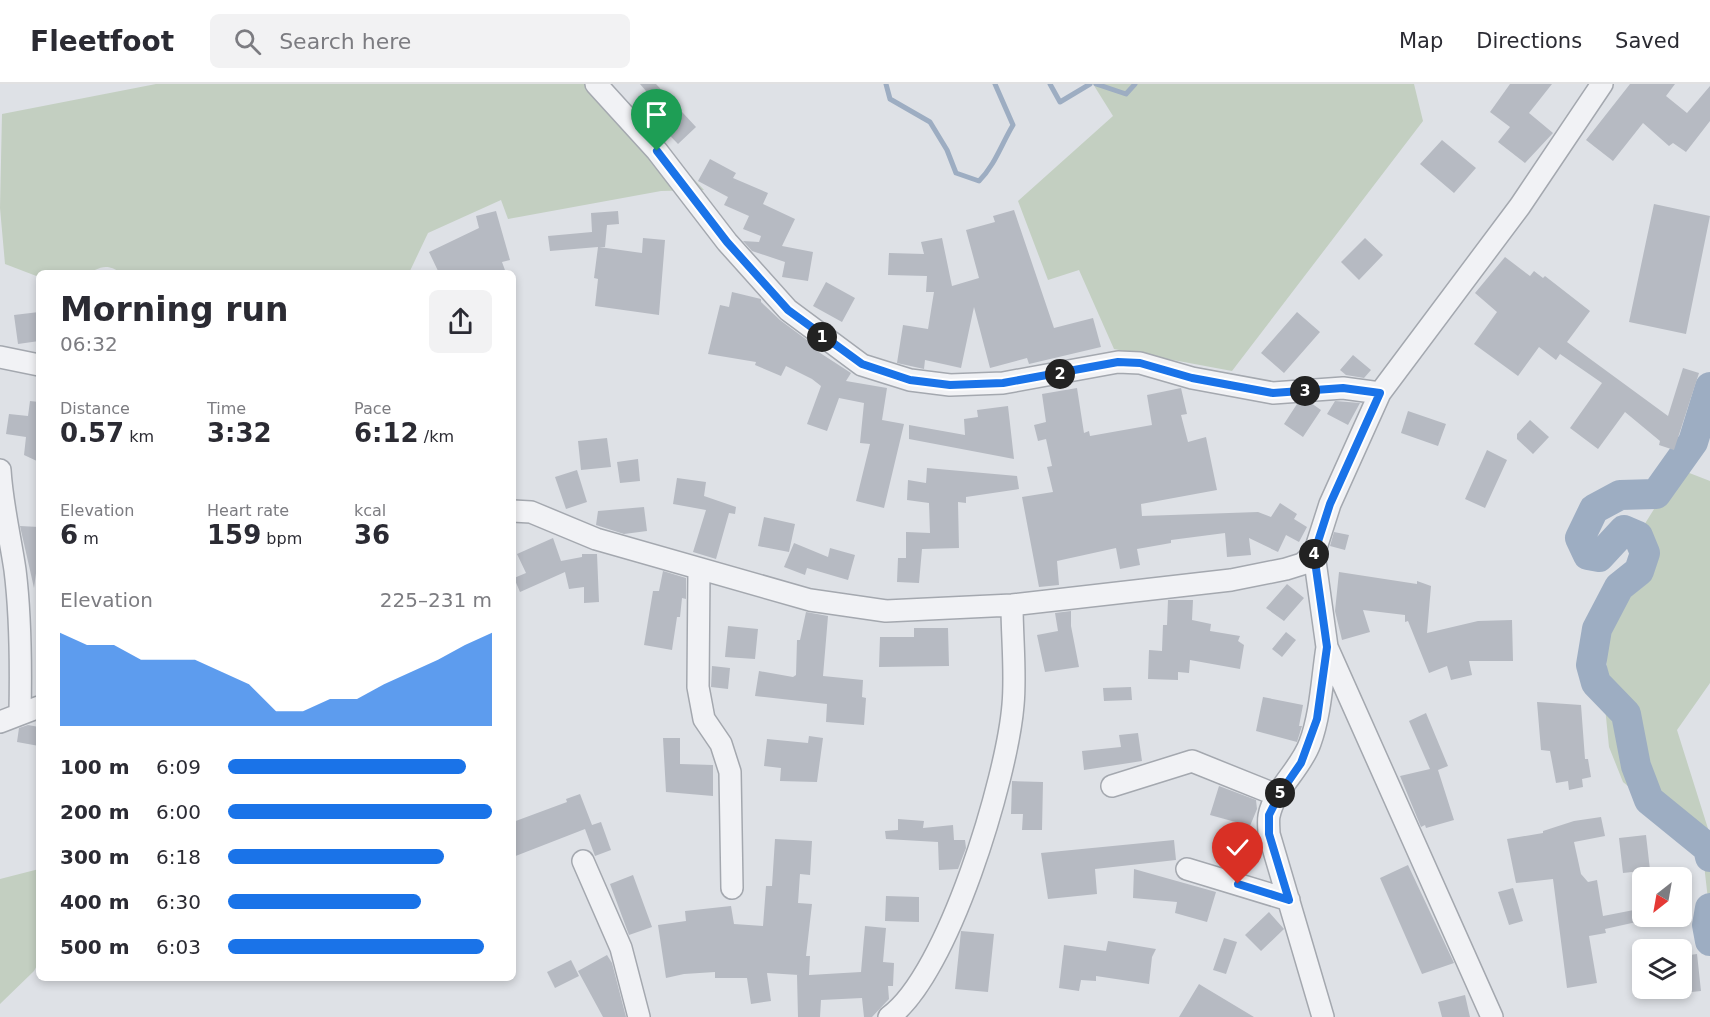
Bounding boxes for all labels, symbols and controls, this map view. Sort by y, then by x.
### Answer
search box [210,14,630,68]
text: Fleetfoot [30,25,174,58]
icon: search [231,25,264,58]
text: Search here [279,29,411,54]
text: Map [1399,29,1443,53]
text: Directions [1476,29,1582,53]
text: Saved [1615,29,1680,53]
pin [631,89,682,151]
icon: arrive [640,98,673,131]
text: Morning run [60,290,288,329]
button: share [429,290,492,353]
pin: 1 [807,322,837,352]
text: 1 [816,327,828,346]
text: 06:32 [60,332,118,356]
pin: 2 [1045,359,1075,389]
text: 2 [1054,364,1066,383]
pin: 3 [1290,376,1320,406]
text: 3 [1299,381,1311,400]
text: Distance [60,399,130,418]
text: Time [207,399,246,418]
text: Pace [354,399,391,418]
text: 0.57 [60,418,124,448]
text: 3:32 [207,418,272,448]
text: 6:12 [354,418,419,448]
text: km [124,427,154,446]
text: /km [419,427,454,446]
text: Elevation [60,501,134,520]
text: Heart rate [207,501,289,520]
text: kcal [354,501,386,520]
text: 6 [60,520,78,550]
text: 159 [207,520,261,550]
text: 36 [354,520,390,550]
text: m [78,529,99,548]
text: bpm [261,529,302,548]
pin: 4 [1299,539,1329,569]
text: 4 [1308,544,1320,563]
text: Elevation [60,588,153,612]
text: 225–231 m [380,588,492,612]
text: 100 m [60,755,130,779]
text: 6:09 [156,755,201,779]
pin: 5 [1265,778,1295,808]
text: 5 [1274,783,1286,802]
text: 200 m [60,800,130,824]
text: 6:00 [156,800,201,824]
pin [1212,822,1263,884]
icon: check [1221,831,1254,864]
text: 300 m [60,845,130,869]
text: 6:18 [156,845,201,869]
north arrow [1632,867,1692,927]
map controls [1632,867,1692,999]
text: 400 m [60,890,130,914]
text: 6:30 [156,890,201,914]
text: 500 m [60,935,130,959]
text: 6:03 [156,935,201,959]
button: layers [1632,939,1692,999]

